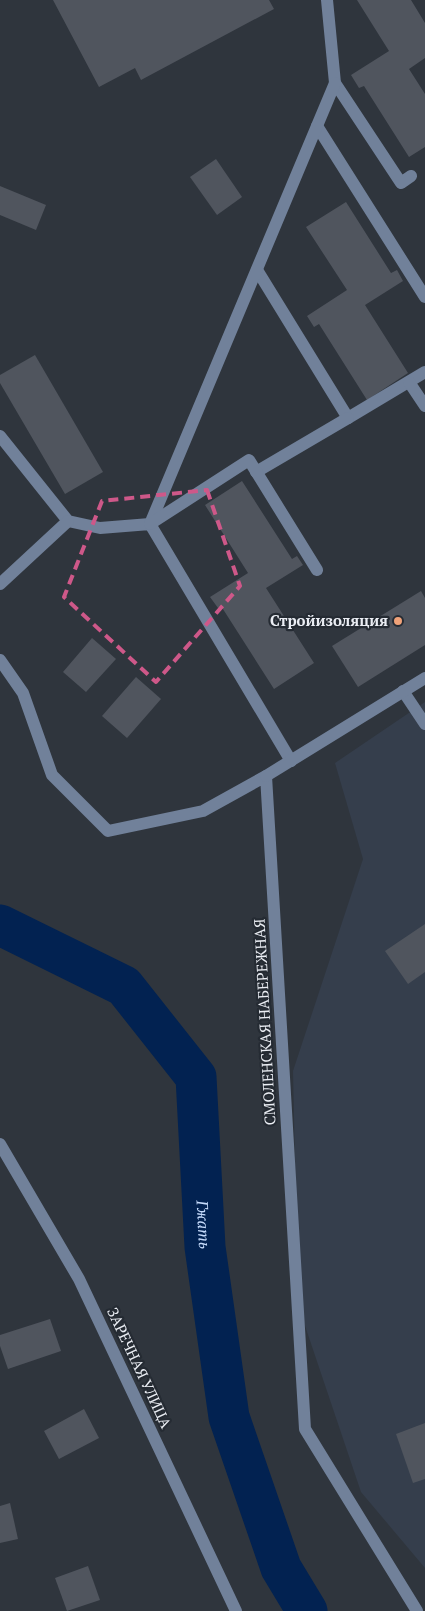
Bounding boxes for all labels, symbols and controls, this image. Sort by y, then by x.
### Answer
place label: Стройизоляция [270,610,388,630]
marker: Стройизоляция [392,615,404,627]
street label: СМОЛЕНСКАЯ НАБЕРЕЖНАЯ [249,918,279,1126]
water label: Гжать [191,1199,216,1249]
street label: ЗАРЕЧНАЯ УЛИЦА [103,1304,177,1432]

